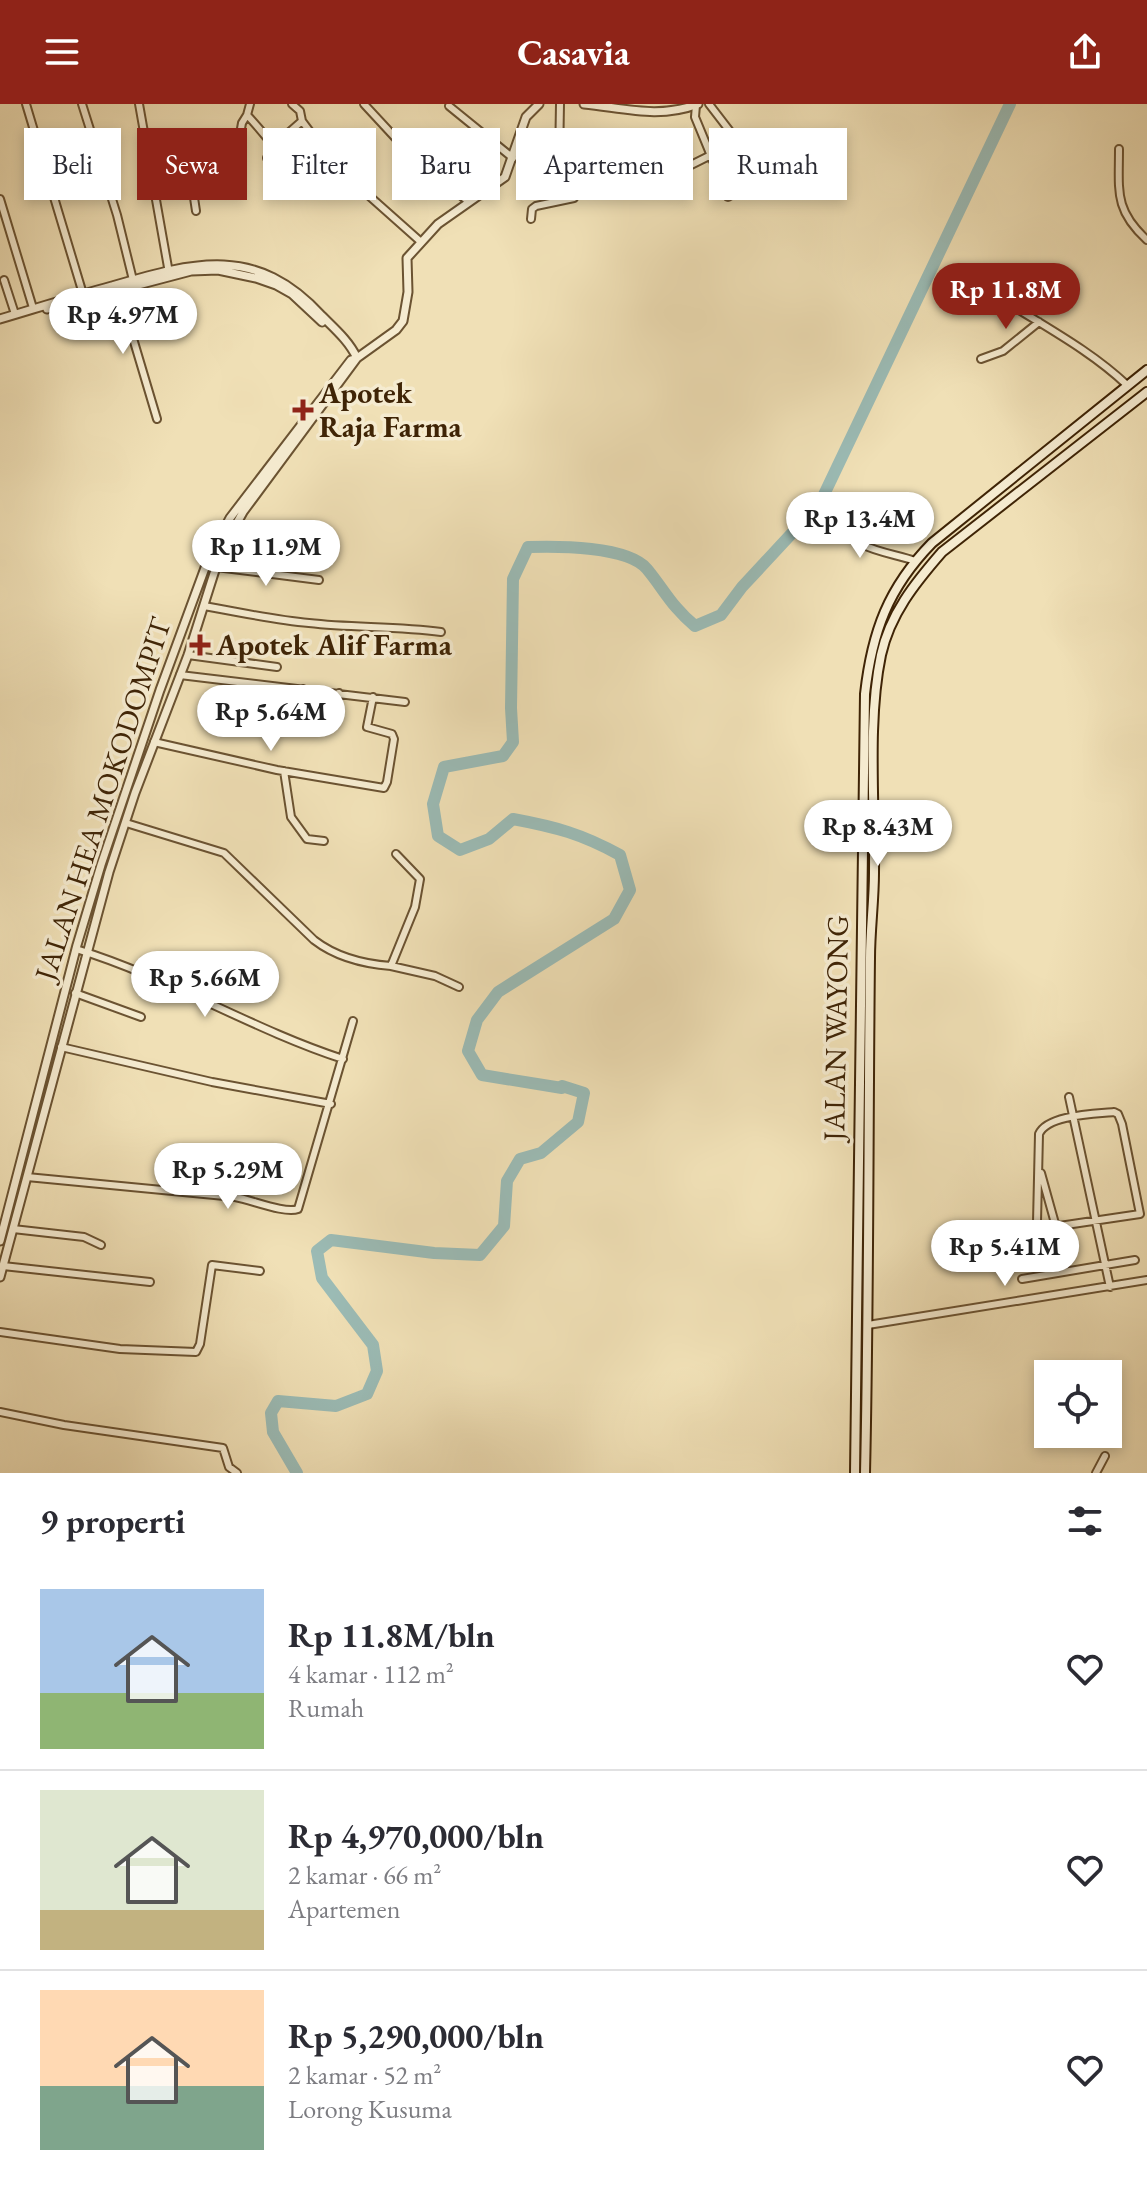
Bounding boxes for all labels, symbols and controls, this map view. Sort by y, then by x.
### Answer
text: Casavia [517,29,630,76]
icon: menu [40,30,84,74]
icon: share [1063,30,1107,74]
chip: Beli [24,128,121,200]
chip: Sewa [137,128,247,200]
chip: Filter [263,128,376,200]
chip: Baru [392,128,500,200]
chip: Apartemen [516,128,693,200]
chip: Rumah [709,128,847,200]
pin: Rp 11.8M [923,263,1089,331]
text: Rp 11.8M [950,272,1062,306]
pin: Rp 4.97M [40,288,206,356]
text: Rp 4.97M [67,297,179,331]
place label: Apotek Raja Farma [318,373,463,446]
marker: Apotek Raja Farma [294,401,312,419]
pin: Rp 13.4M [777,492,943,560]
text: Rp 13.4M [804,501,916,535]
pin: Rp 11.9M [183,520,349,588]
text: Rp 11.9M [210,529,322,563]
street label: JALAN HEA MOKODOMPIT [24,611,180,988]
place label: Apotek Alif Farma [215,625,453,664]
marker: Apotek Alif Farma [191,636,209,654]
pin: Rp 5.64M [188,685,354,753]
text: Rp 5.64M [215,694,327,728]
pin: Rp 8.43M [795,800,961,868]
text: Rp 8.43M [822,809,934,843]
street label: JALAN WAYONG [814,914,857,1144]
pin: Rp 5.66M [122,951,288,1019]
text: Rp 5.66M [149,960,261,994]
pin: Rp 5.29M [145,1143,311,1211]
text: Rp 5.29M [172,1152,284,1186]
pin: Rp 5.41M [922,1220,1088,1288]
text: Rp 5.41M [949,1229,1061,1263]
map controls [1034,1360,1122,1448]
button: locate [1034,1360,1122,1448]
text: 9 properti [40,1499,185,1543]
icon: filters [1063,1499,1107,1543]
text: Rp 11.8M/bln [288,1613,495,1657]
icon: home [104,1621,200,1717]
icon: heart [1063,1647,1107,1691]
text: 4 kamar · 112 m² [288,1657,454,1691]
text: Rumah [288,1691,364,1725]
text: Rp 4,970,000/bln [288,1814,544,1858]
icon: home [104,1822,200,1918]
icon: heart [1063,1848,1107,1892]
text: 2 kamar · 66 m² [288,1858,441,1892]
text: Apartemen [288,1892,400,1926]
text: Rp 5,290,000/bln [288,2014,544,2058]
icon: home [104,2022,200,2118]
icon: heart [1063,2048,1107,2092]
text: 2 kamar · 52 m² [288,2058,441,2092]
text: Lorong Kusuma [288,2092,452,2126]

